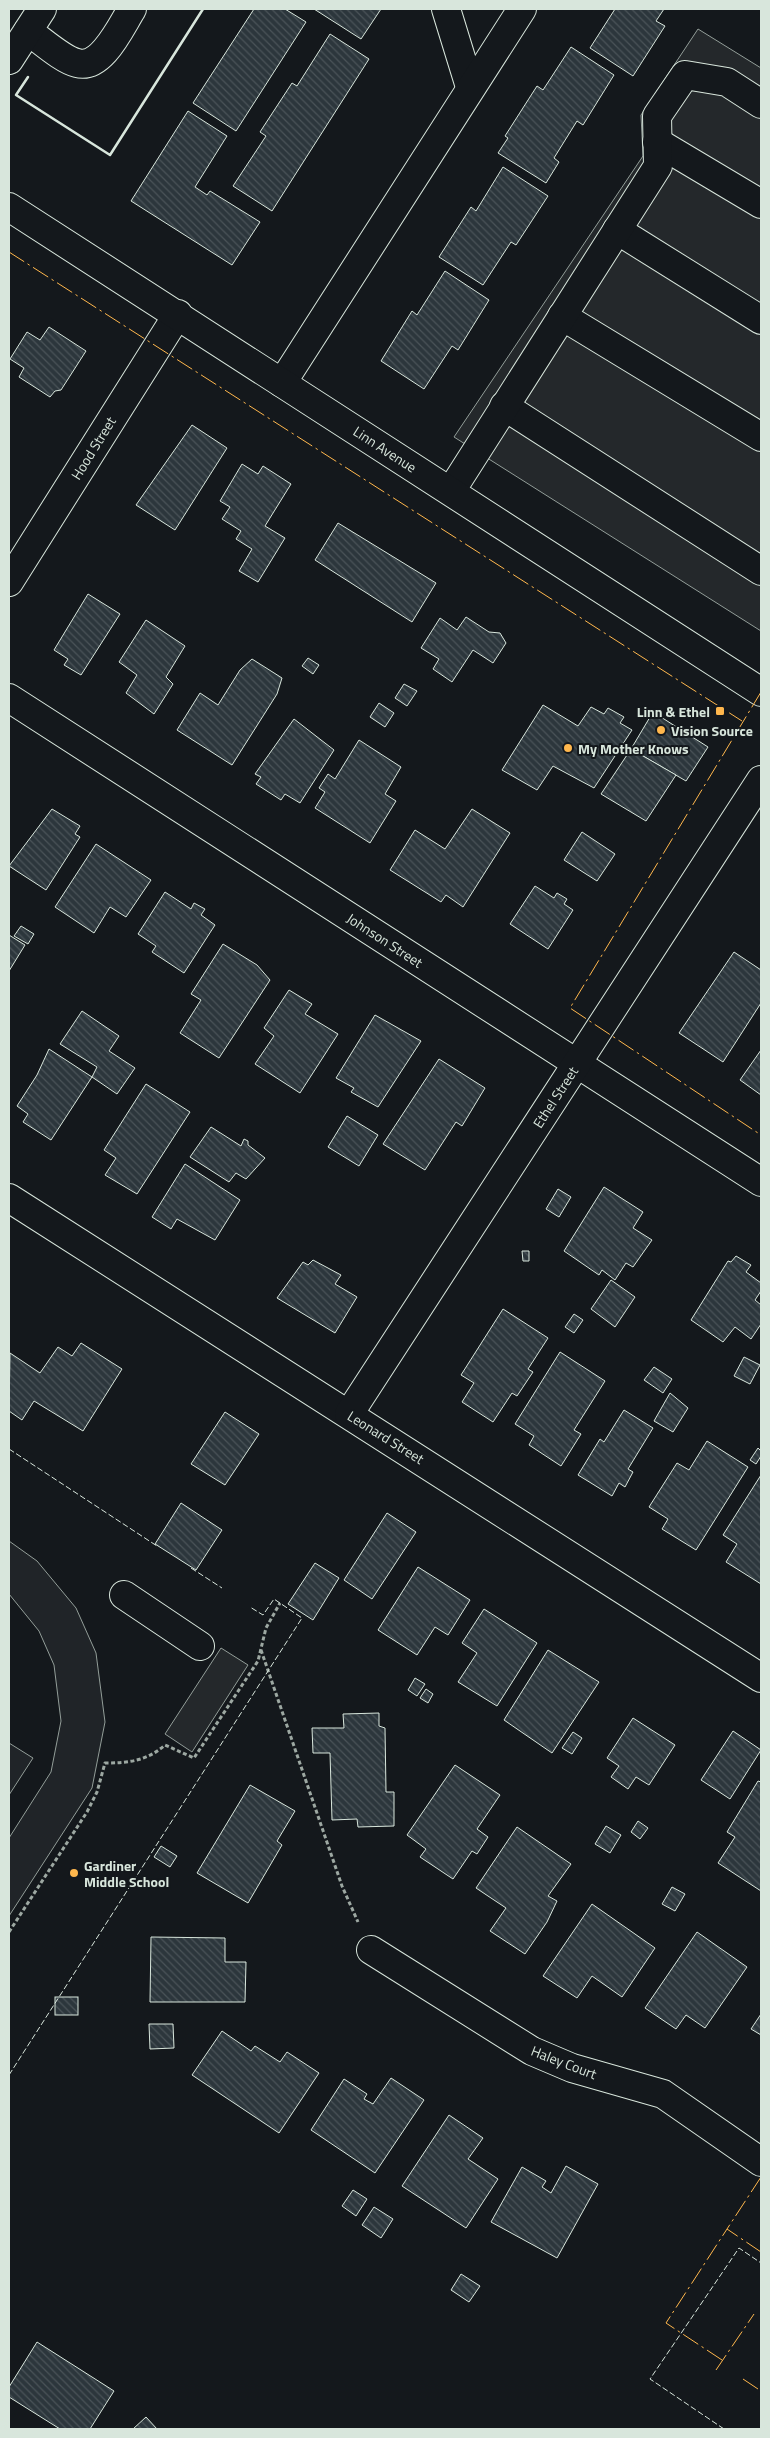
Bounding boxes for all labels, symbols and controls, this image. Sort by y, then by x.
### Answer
street label: Hood Street [65,412,121,484]
street label: Linn Avenue [349,421,421,477]
place label: Linn & Ethel [637,701,710,722]
marker: Linn & Ethel [714,705,726,717]
place label: Vision Source [671,720,753,741]
marker: Vision Source [655,724,667,736]
place label: My Mother Knows [578,738,689,759]
marker: My Mother Knows [562,742,574,754]
street label: Johnson Street [343,908,427,973]
street label: Ethel Street [527,1062,583,1132]
street label: Leonard Street [344,1405,428,1469]
place label: Gardiner Middle School [84,1855,169,1892]
marker: Gardiner Middle School [68,1867,80,1879]
street label: Haley Court [528,2040,600,2084]

